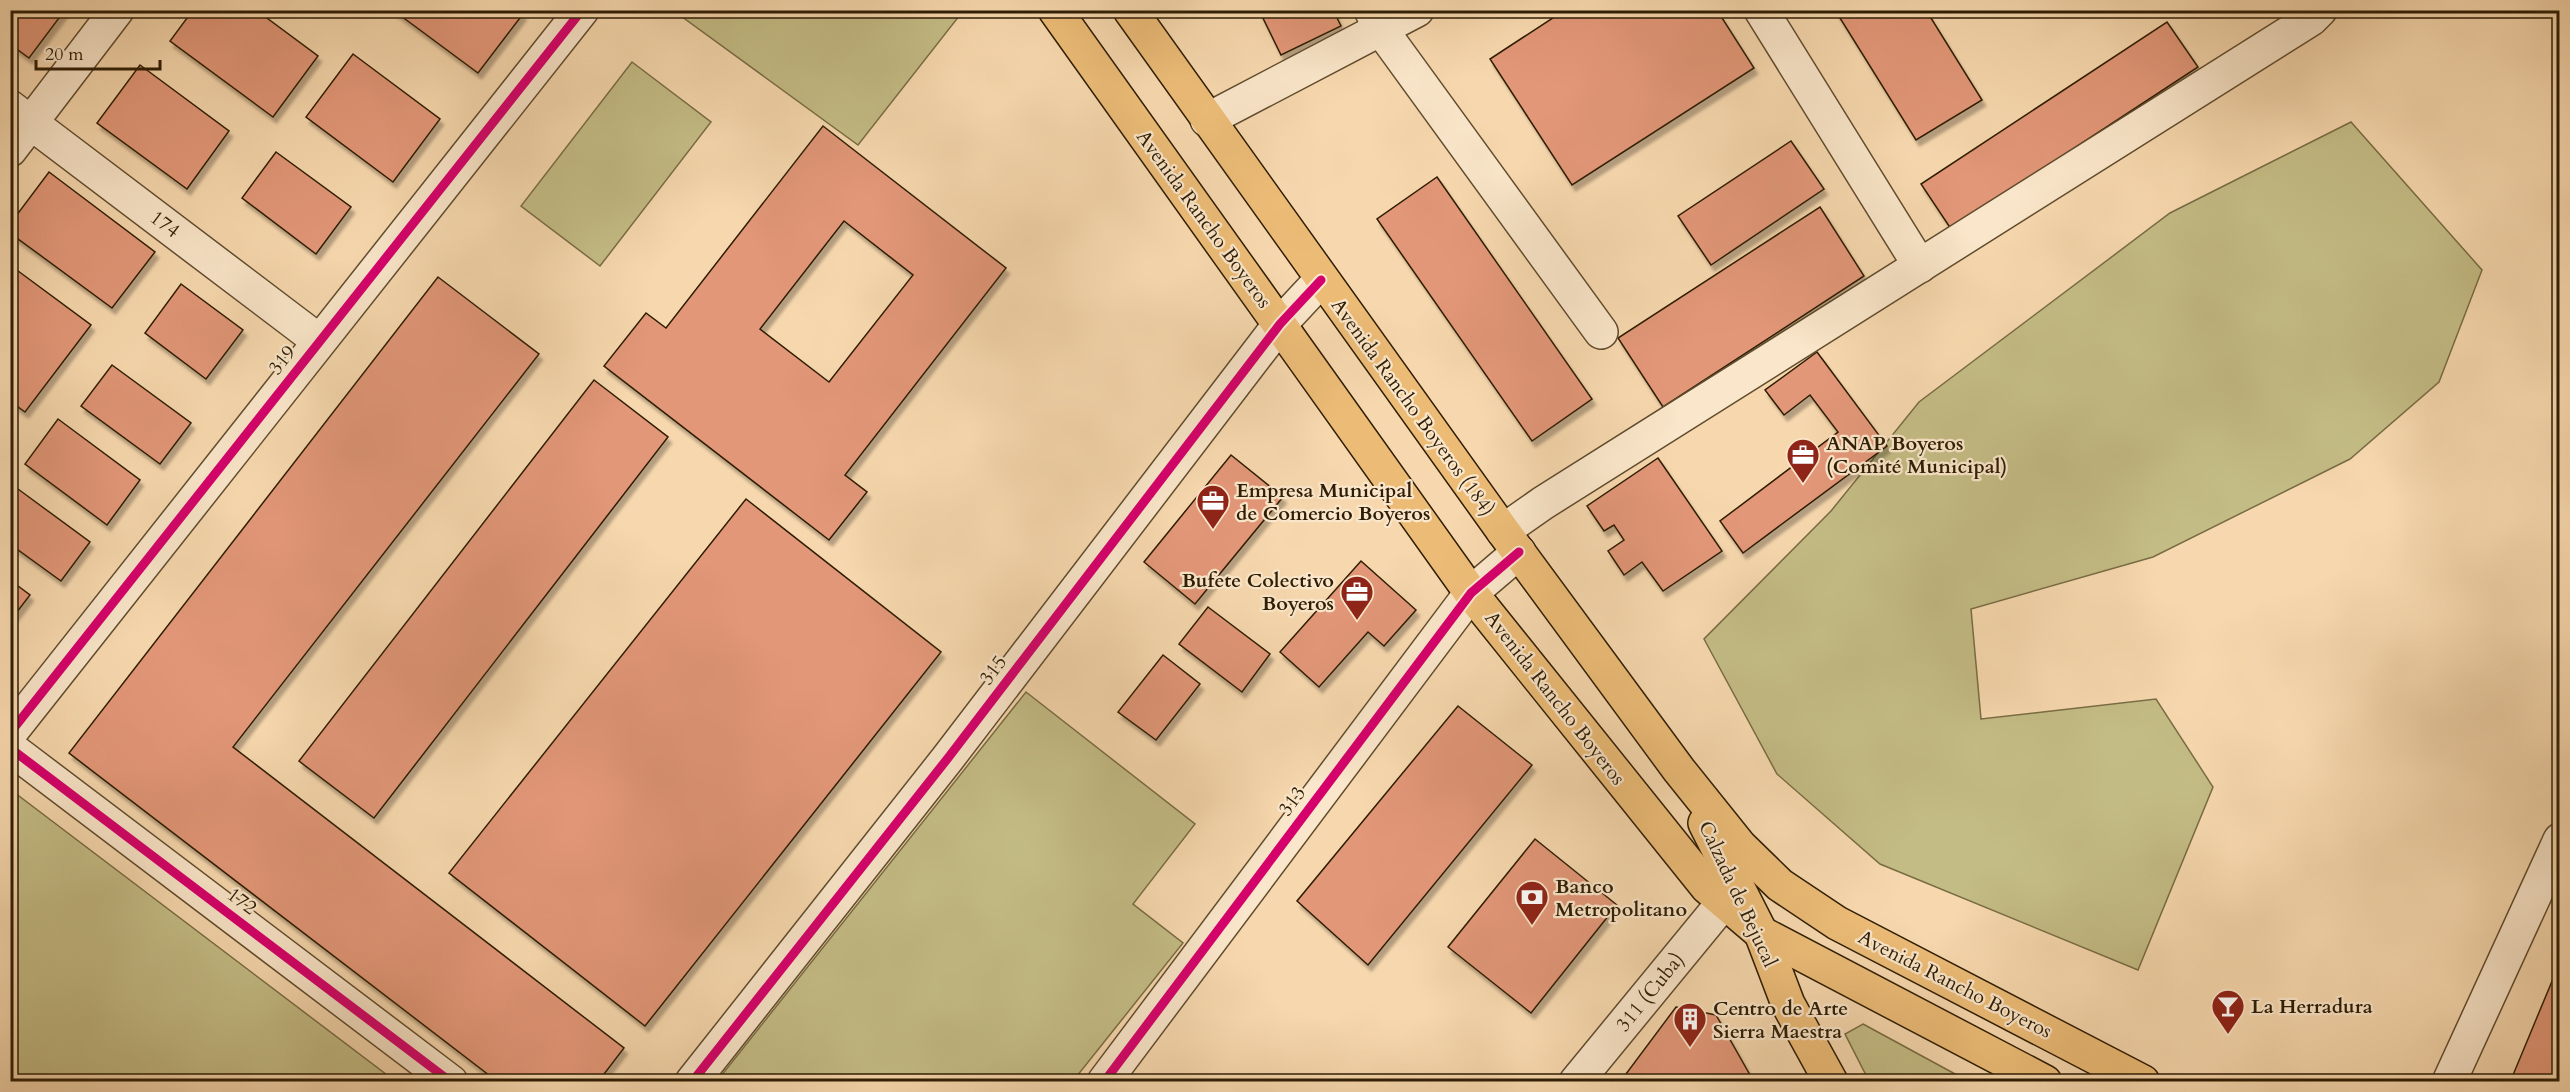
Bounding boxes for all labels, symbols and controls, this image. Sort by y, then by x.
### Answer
scale bar [36,33,160,71]
text: 20 m [45,42,84,67]
street label: Avenida Rancho Boyeros [1130,124,1278,314]
street label: 174 [145,204,185,244]
street label: Avenida Rancho Boyeros (184) [1325,293,1501,521]
street label: 319 [262,340,302,380]
place label: ANAP Boyeros (Comité Municipal) [1826,430,2007,480]
office icon: ANAP Boyeros (Comité Municipal) [1785,437,1821,484]
place label: Empresa Municipal de Comercio Boyeros [1236,477,1430,527]
office icon: Empresa Municipal de Comercio Boyeros [1195,483,1231,530]
place label: Bufete Colectivo Boyeros [1181,567,1334,617]
office icon: Bufete Colectivo Boyeros [1339,574,1375,621]
street label: Avenida Rancho Boyeros [1478,605,1632,791]
street label: 315 [973,650,1013,690]
street label: 313 [1272,781,1312,821]
street label: Calzada de Bejucal [1692,816,1784,972]
place label: Banco Metropolitano [1555,873,1687,923]
bank icon: Banco Metropolitano [1514,879,1550,926]
street label: 172 [222,881,262,921]
street label: Avenida Rancho Boyeros [1853,923,2057,1045]
street label: 311 (Cuba) [1610,947,1690,1037]
bar icon: La Herradura [2210,988,2246,1035]
place label: La Herradura [2251,993,2373,1020]
place label: Centro de Arte Sierra Maestra [1713,995,1848,1045]
building icon: Centro de Arte Sierra Maestra [1672,1001,1708,1048]

